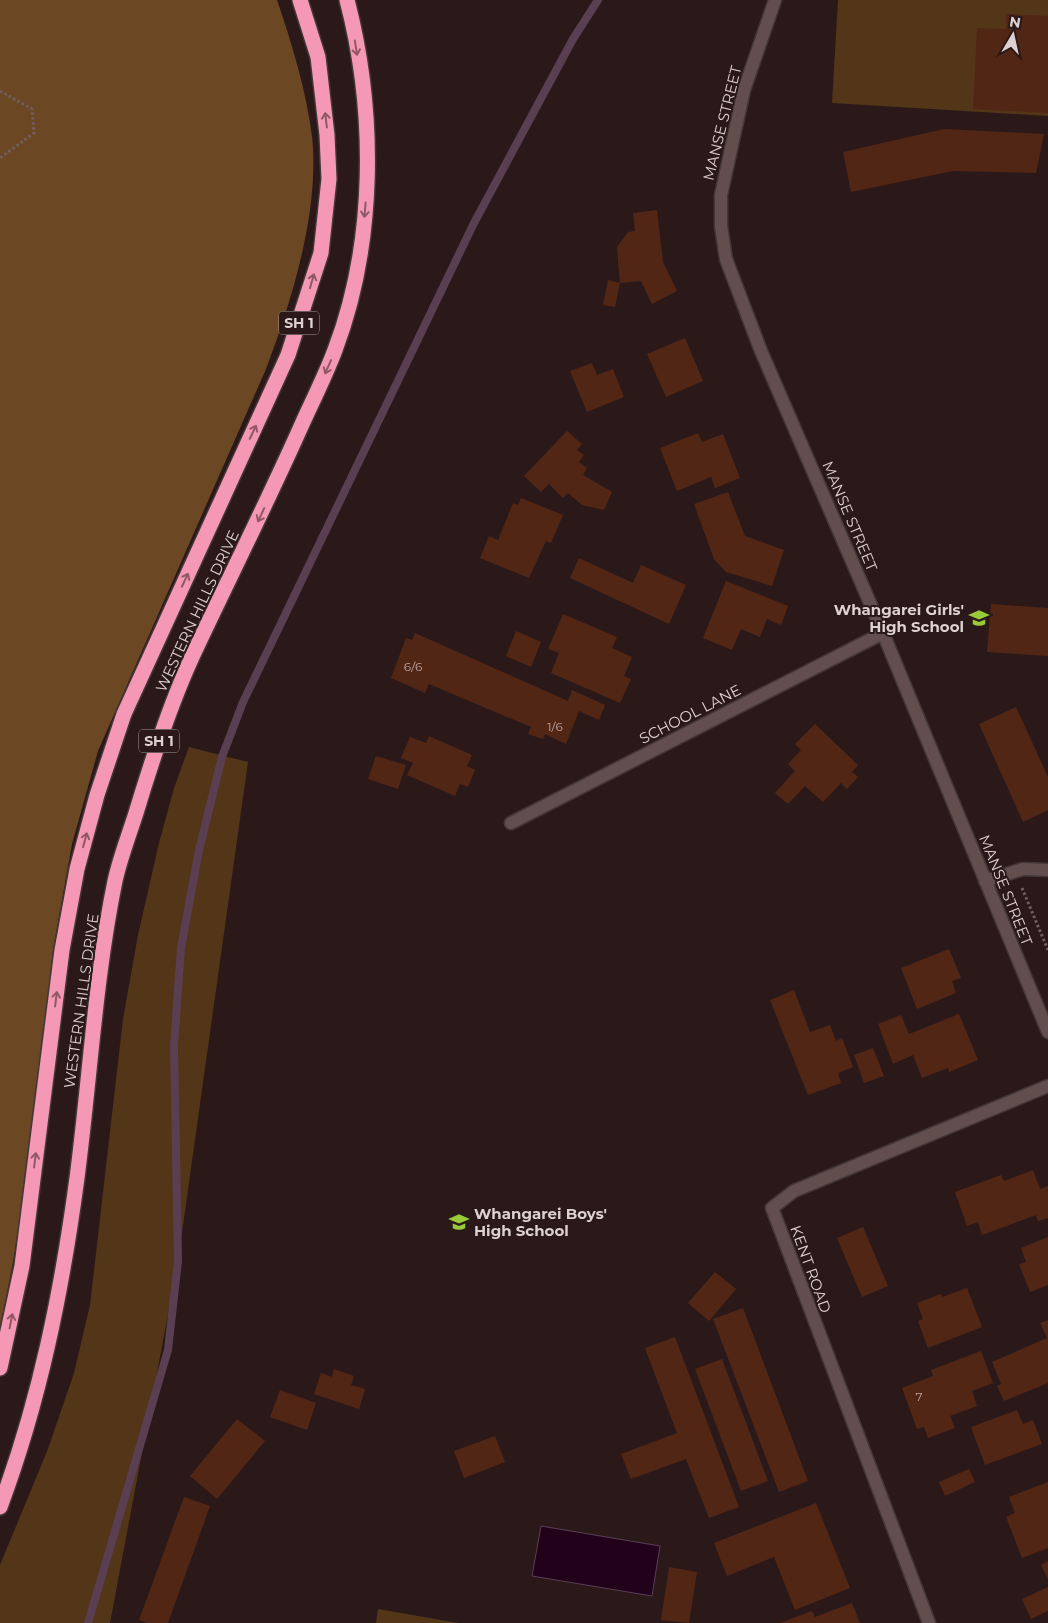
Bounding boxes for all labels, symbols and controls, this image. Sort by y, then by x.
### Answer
north arrow [988,10,1038,60]
text: N [1008,12,1022,32]
one-way arrow [351,39,361,55]
street label: MANSE STREET [699,63,746,182]
one-way arrow [320,113,330,129]
one-way arrow [361,201,370,217]
one-way arrow [308,274,318,290]
road number: SH 1 [279,312,319,334]
one-way arrow [322,359,332,374]
one-way arrow [248,425,258,440]
street label: MANSE STREET [818,458,882,574]
one-way arrow [256,507,265,522]
street label: WESTERN HILLS DRIVE [151,527,243,695]
one-way arrow [181,573,191,588]
place label: Whangarei Girls' High School [834,600,964,636]
school or university icon: Whangarei Girls' High School [968,607,990,629]
house number: 6/6 [404,659,422,674]
street label: SCHOOL LANE [636,680,744,748]
house number: 1/6 [547,719,563,734]
road number: SH 1 [139,729,179,752]
one-way arrow [80,832,90,848]
street label: MANSE STREET [975,832,1037,948]
street label: WESTERN HILLS DRIVE [59,912,103,1090]
one-way arrow [51,992,61,1008]
one-way arrow [31,1153,41,1169]
place label: Whangarei Boys' High School [474,1204,607,1240]
school or university icon: Whangarei Boys' High School [448,1211,470,1233]
street label: KENT ROAD [786,1223,836,1315]
one-way arrow [7,1313,16,1329]
house number: 7 [915,1389,923,1404]

